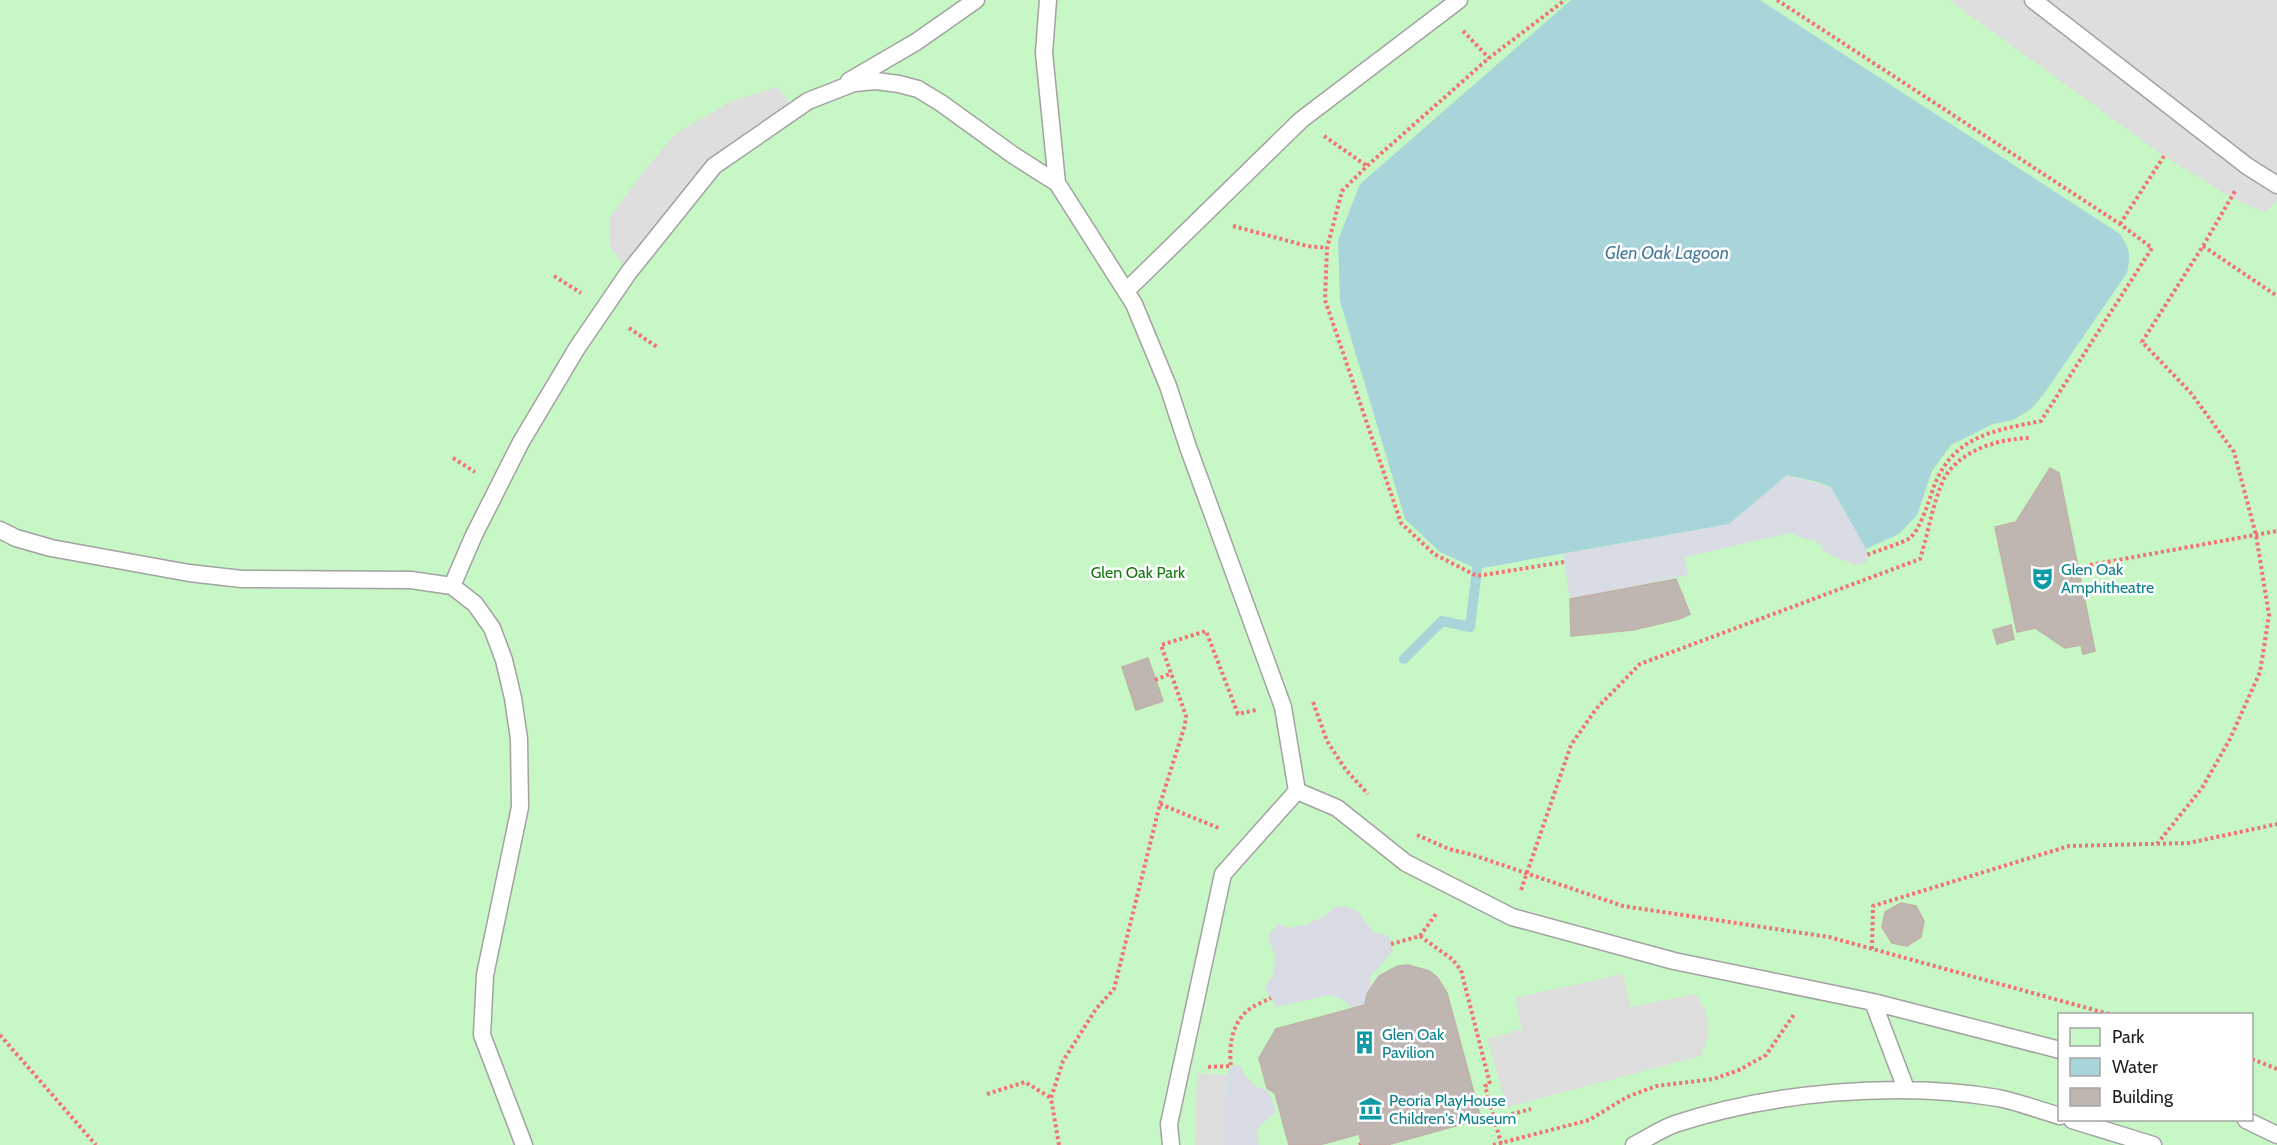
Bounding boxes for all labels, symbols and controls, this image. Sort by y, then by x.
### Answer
water label: Glen Oak Lagoon [1605,242,1729,264]
place label: Glen Oak Amphitheatre [2061,560,2154,597]
park label: Glen Oak Park [1091,563,1186,582]
theatre icon: Glen Oak Amphitheatre [2030,565,2056,591]
legend [2058,1013,2253,1121]
place label: Glen Oak Pavilion [1382,1025,1445,1062]
text: Park [2112,1026,2145,1048]
building icon: Glen Oak Pavilion [1351,1030,1377,1056]
text: Water [2112,1056,2158,1078]
text: Building [2112,1086,2174,1108]
place label: Peoria PlayHouse Children's Museum [1389,1091,1516,1128]
museum icon: Peoria PlayHouse Children's Museum [1358,1096,1384,1122]

